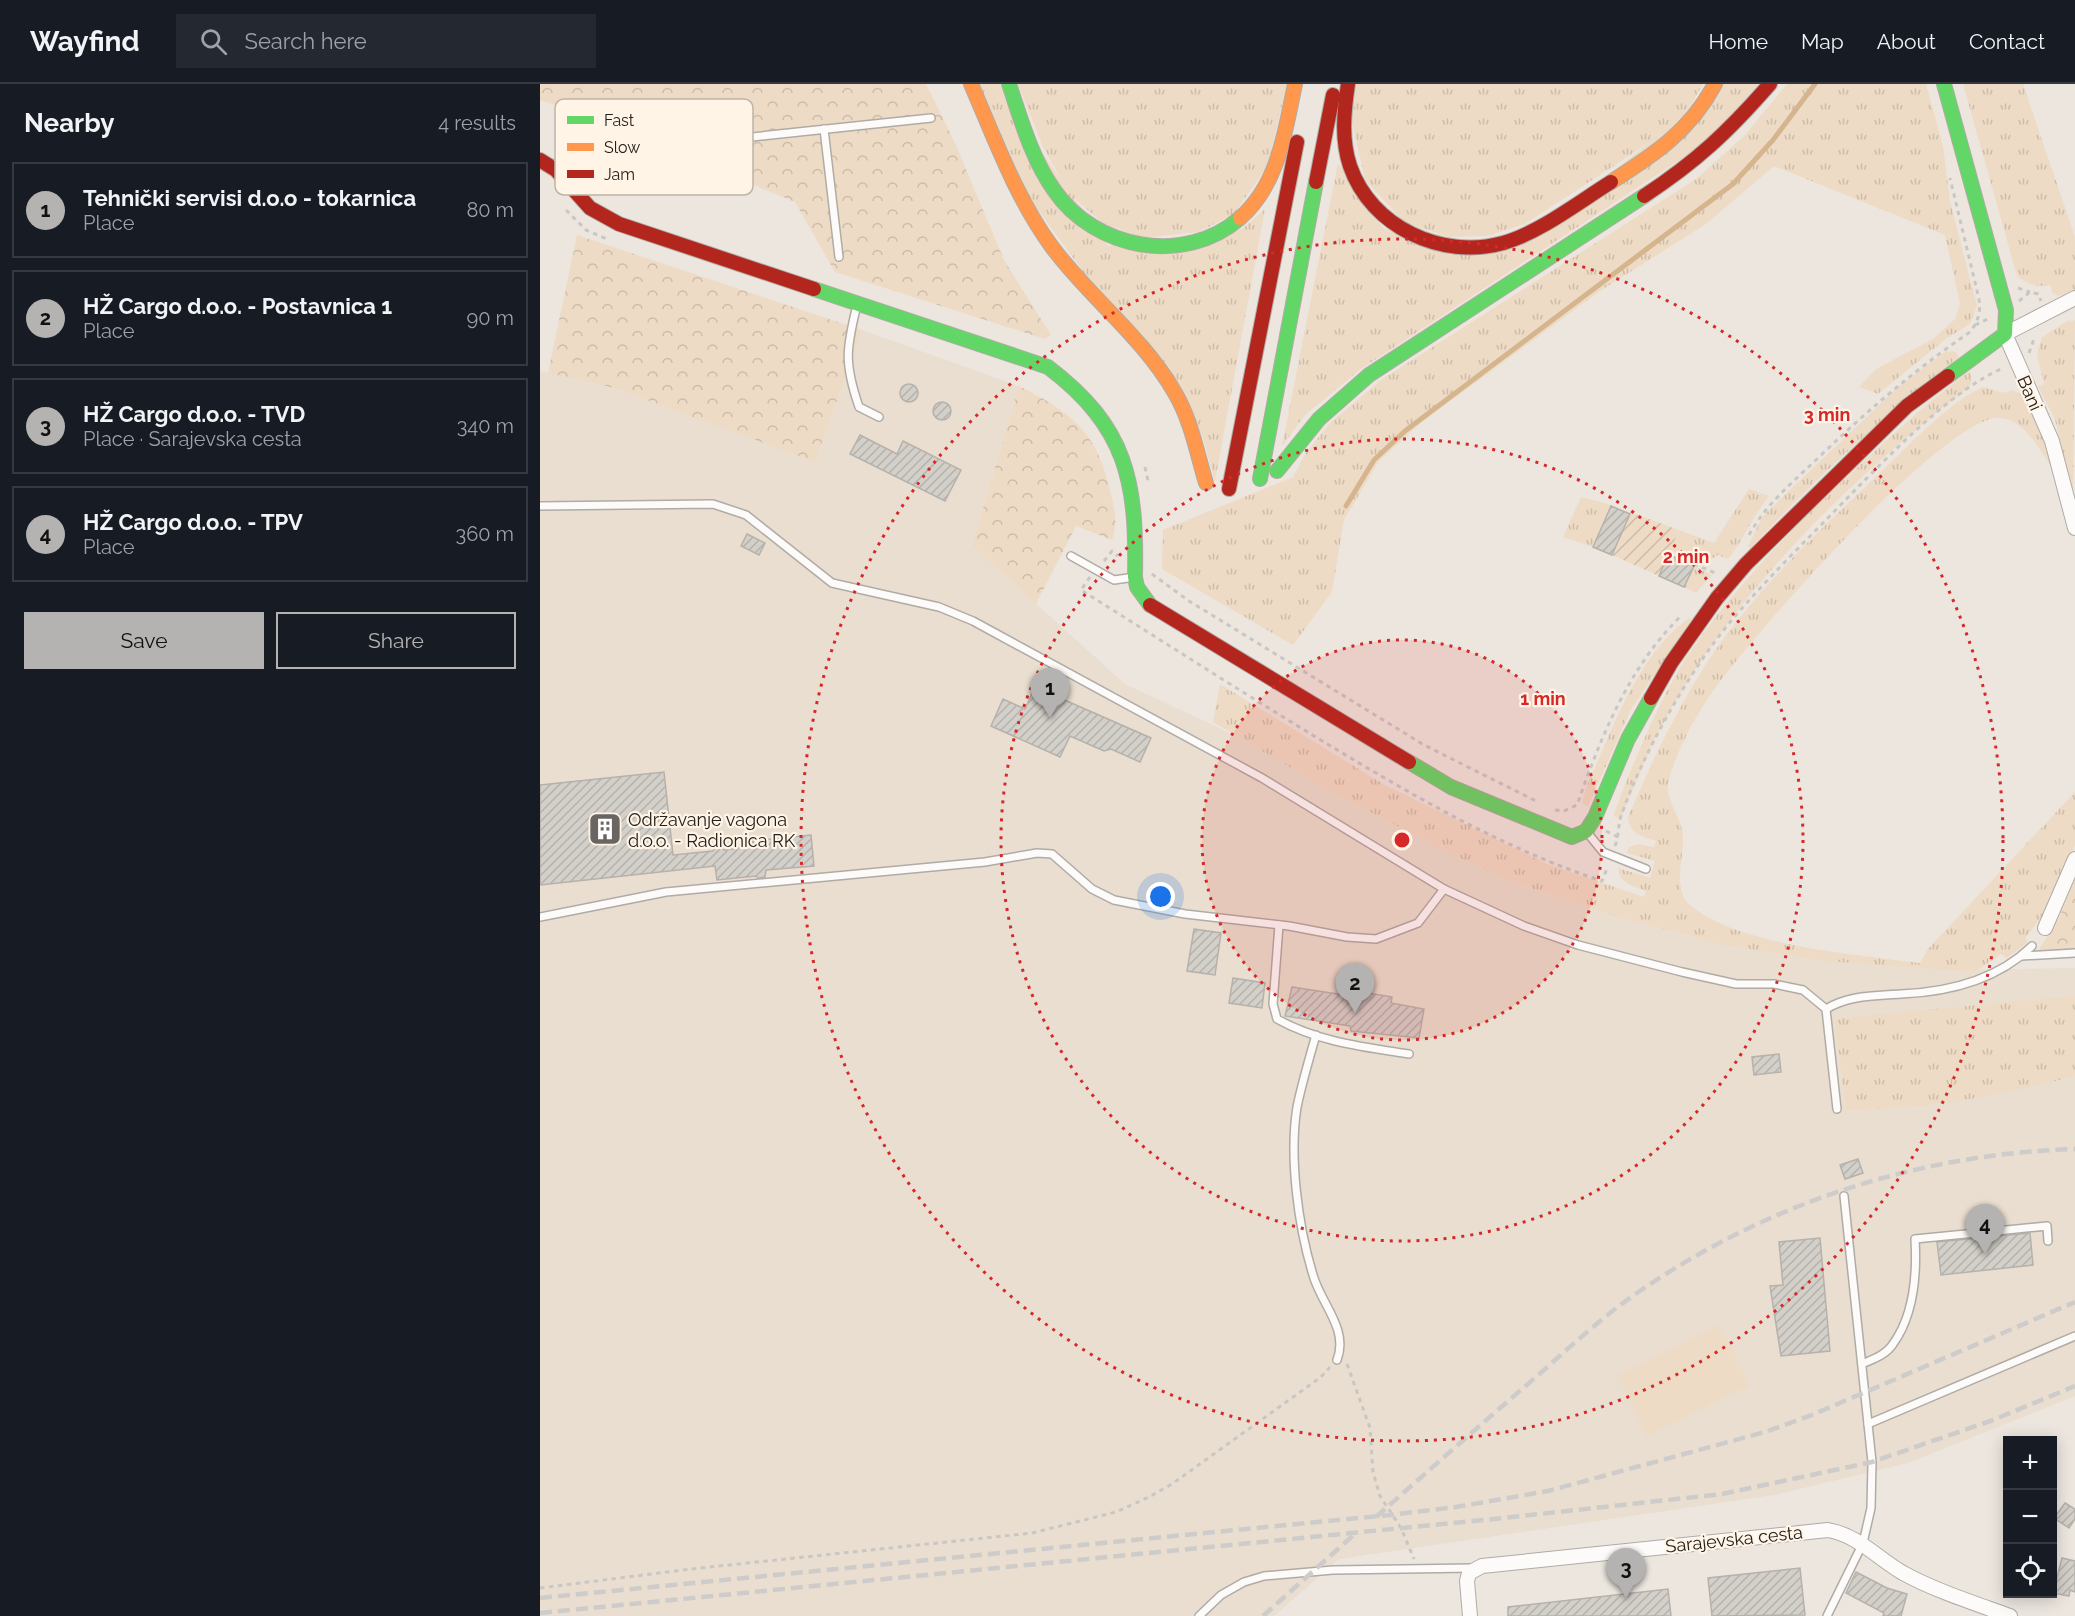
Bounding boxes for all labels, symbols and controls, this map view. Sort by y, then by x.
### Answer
search box [176,14,596,68]
text: Wayfind [30,25,140,58]
icon: search [197,25,230,58]
text: Search here [245,28,367,54]
text: Home [1709,29,1768,54]
text: Map [1801,29,1844,54]
text: About [1877,29,1936,54]
text: Contact [1969,29,2045,54]
legend [555,99,753,195]
text: Nearby [24,108,114,138]
text: 4 results [438,111,516,135]
text: Fast [604,111,635,130]
text: Slow [604,138,640,157]
text: Jam [604,165,635,184]
text: Tehnički servisi d.o.o - tokarnica [83,185,416,211]
text: 1 [41,198,50,222]
text: 80 m [466,198,514,222]
text: Place [83,211,134,235]
text: HŽ Cargo d.o.o. - Postavnica 1 [83,293,392,319]
text: 2 [40,306,51,330]
text: 90 m [467,306,514,330]
text: Place [83,319,134,343]
street label: Bani [2013,372,2047,414]
text: HŽ Cargo d.o.o. - TVD [83,401,305,427]
text: 3 min [1804,404,1850,425]
text: 3 [40,414,51,438]
text: 340 m [457,414,514,438]
text: Place · Sarajevska cesta [83,427,302,451]
text: HŽ Cargo d.o.o. - TPV [83,509,303,535]
text: 4 [40,522,51,546]
text: 360 m [456,522,514,546]
text: Place [83,535,134,559]
text: 2 min [1663,546,1709,567]
button: Save [24,612,264,669]
button: Share [276,612,516,669]
pin: 1 [1030,668,1070,718]
text: 1 min [1520,688,1566,709]
place label: Održavanje vagona d.o.o. - Radionica RK [628,809,796,851]
building icon: Održavanje vagona d.o.o. - Radionica RK [587,811,623,847]
centre of rings [1392,830,1412,850]
your location [1146,882,1175,911]
pin: 2 [1336,964,1374,1013]
pin: 4 [1966,1204,2004,1254]
map controls [2003,1436,2057,1598]
button: + [2003,1436,2057,1490]
button: − [2003,1490,2057,1544]
street label: Sarajevska cesta [1664,1521,1804,1557]
button: locate [2003,1544,2057,1598]
pin: 3 [1606,1548,1646,1598]

